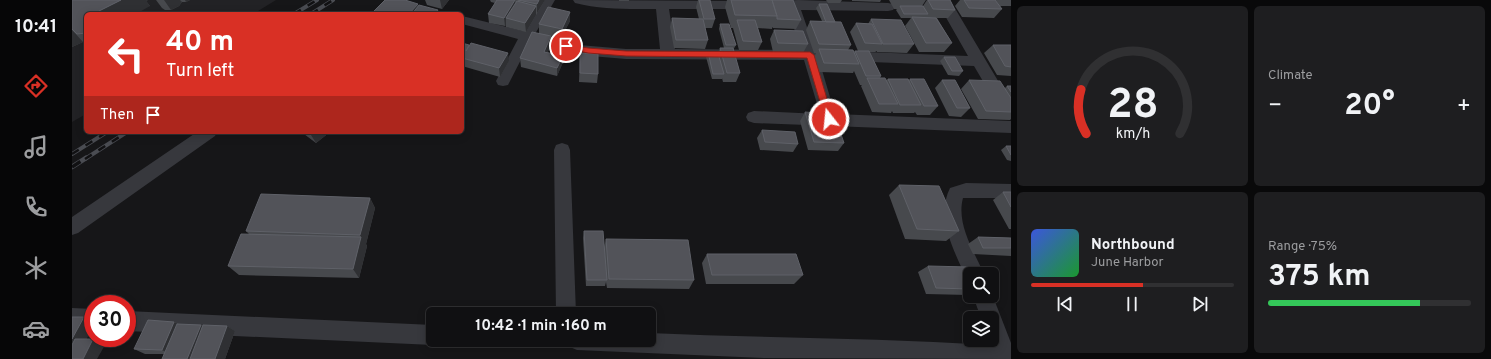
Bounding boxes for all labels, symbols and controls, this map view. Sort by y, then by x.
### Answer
text: 10:41 [15,16,57,39]
text: 40 m [166,25,234,61]
icon: left [100,28,152,80]
pin [549,29,583,63]
icon: arrive [555,35,577,57]
text: Turn left [166,60,234,83]
text: Climate [1268,68,1313,84]
icon: directions [22,72,50,100]
text: 28 [1107,80,1158,133]
text: 20° [1344,88,1395,125]
text: − [1268,93,1282,120]
text: + [1457,93,1471,120]
position arrow [808,98,850,140]
icon: arrive [142,104,164,126]
text: Then [100,106,134,125]
text: km/h [1115,124,1150,142]
icon: music [22,133,50,161]
icon: phone [22,193,50,221]
text: Northbound [1091,236,1175,255]
text: Range · 75% [1268,239,1337,255]
icon: climate [22,254,50,282]
text: June Harbor [1091,255,1164,271]
text: 375 km [1268,259,1371,296]
map controls [963,267,999,347]
button: search [963,267,999,303]
icon: previous [1054,293,1076,315]
icon: pause [1121,293,1143,315]
icon: next [1189,293,1211,315]
speed limit sign: 30 [84,295,136,347]
button: layers [963,311,999,347]
icon: car [22,315,50,343]
text: 10:42 · 1 min · 160 m [475,317,607,336]

